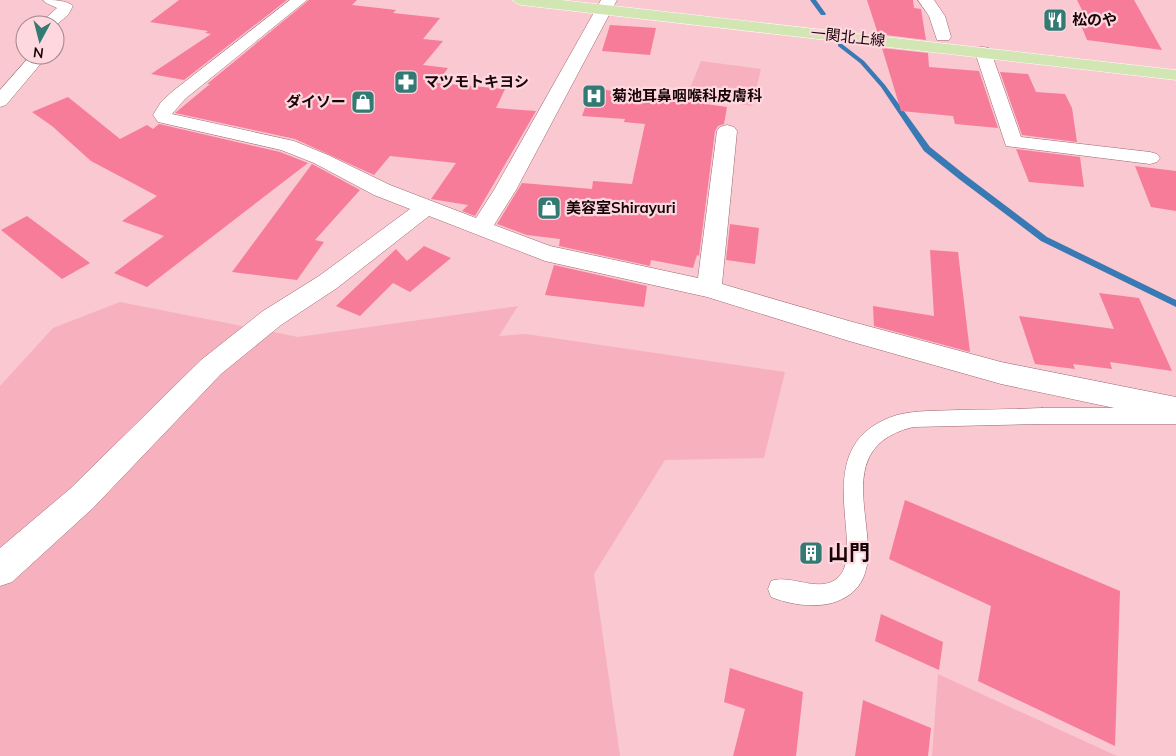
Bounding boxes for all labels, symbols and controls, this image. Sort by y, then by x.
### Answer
restaurant icon: 松のや [1042,7,1068,33]
place label: 松のや [1072,10,1117,29]
north arrow [15,15,65,65]
street label: 一関北上線 [810,23,886,50]
text: N [32,43,45,62]
pharmacy icon: マツモトキヨシ [393,69,419,95]
place label: マツモトキヨシ [424,72,529,91]
hospital icon: 菊池耳鼻咽喉科皮膚科 [581,83,607,109]
place label: 菊池耳鼻咽喉科皮膚科 [612,86,762,105]
shop icon: ダイソー [350,89,376,115]
place label: ダイソー [286,92,346,111]
shop icon: 美容室Shirayuri [536,195,562,221]
place label: 美容室Shirayuri [566,198,676,217]
place label: 山門 [828,539,870,565]
building icon: 山門 [798,540,824,566]

